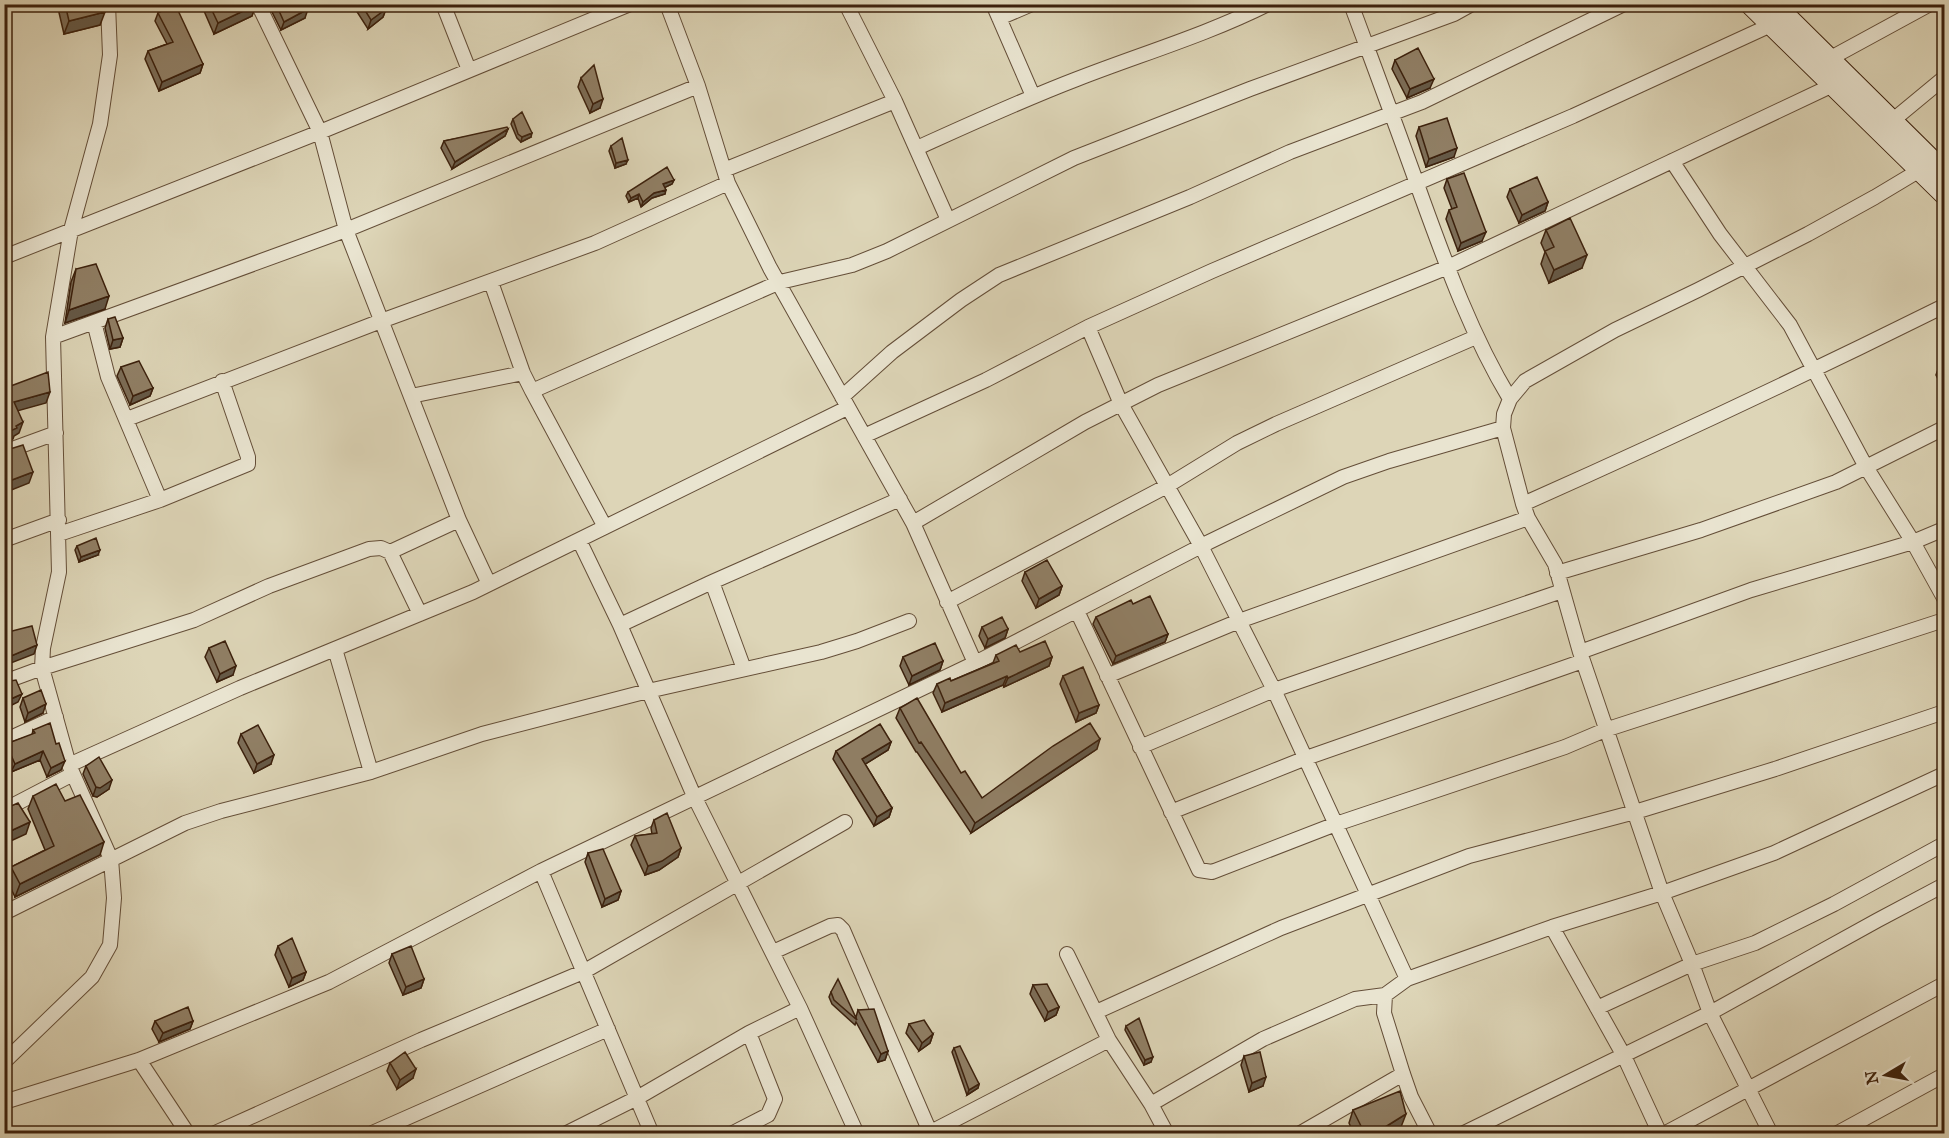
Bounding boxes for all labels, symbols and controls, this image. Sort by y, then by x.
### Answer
north arrow [1856,1045,1916,1105]
text: N [1861,1069,1882,1086]

